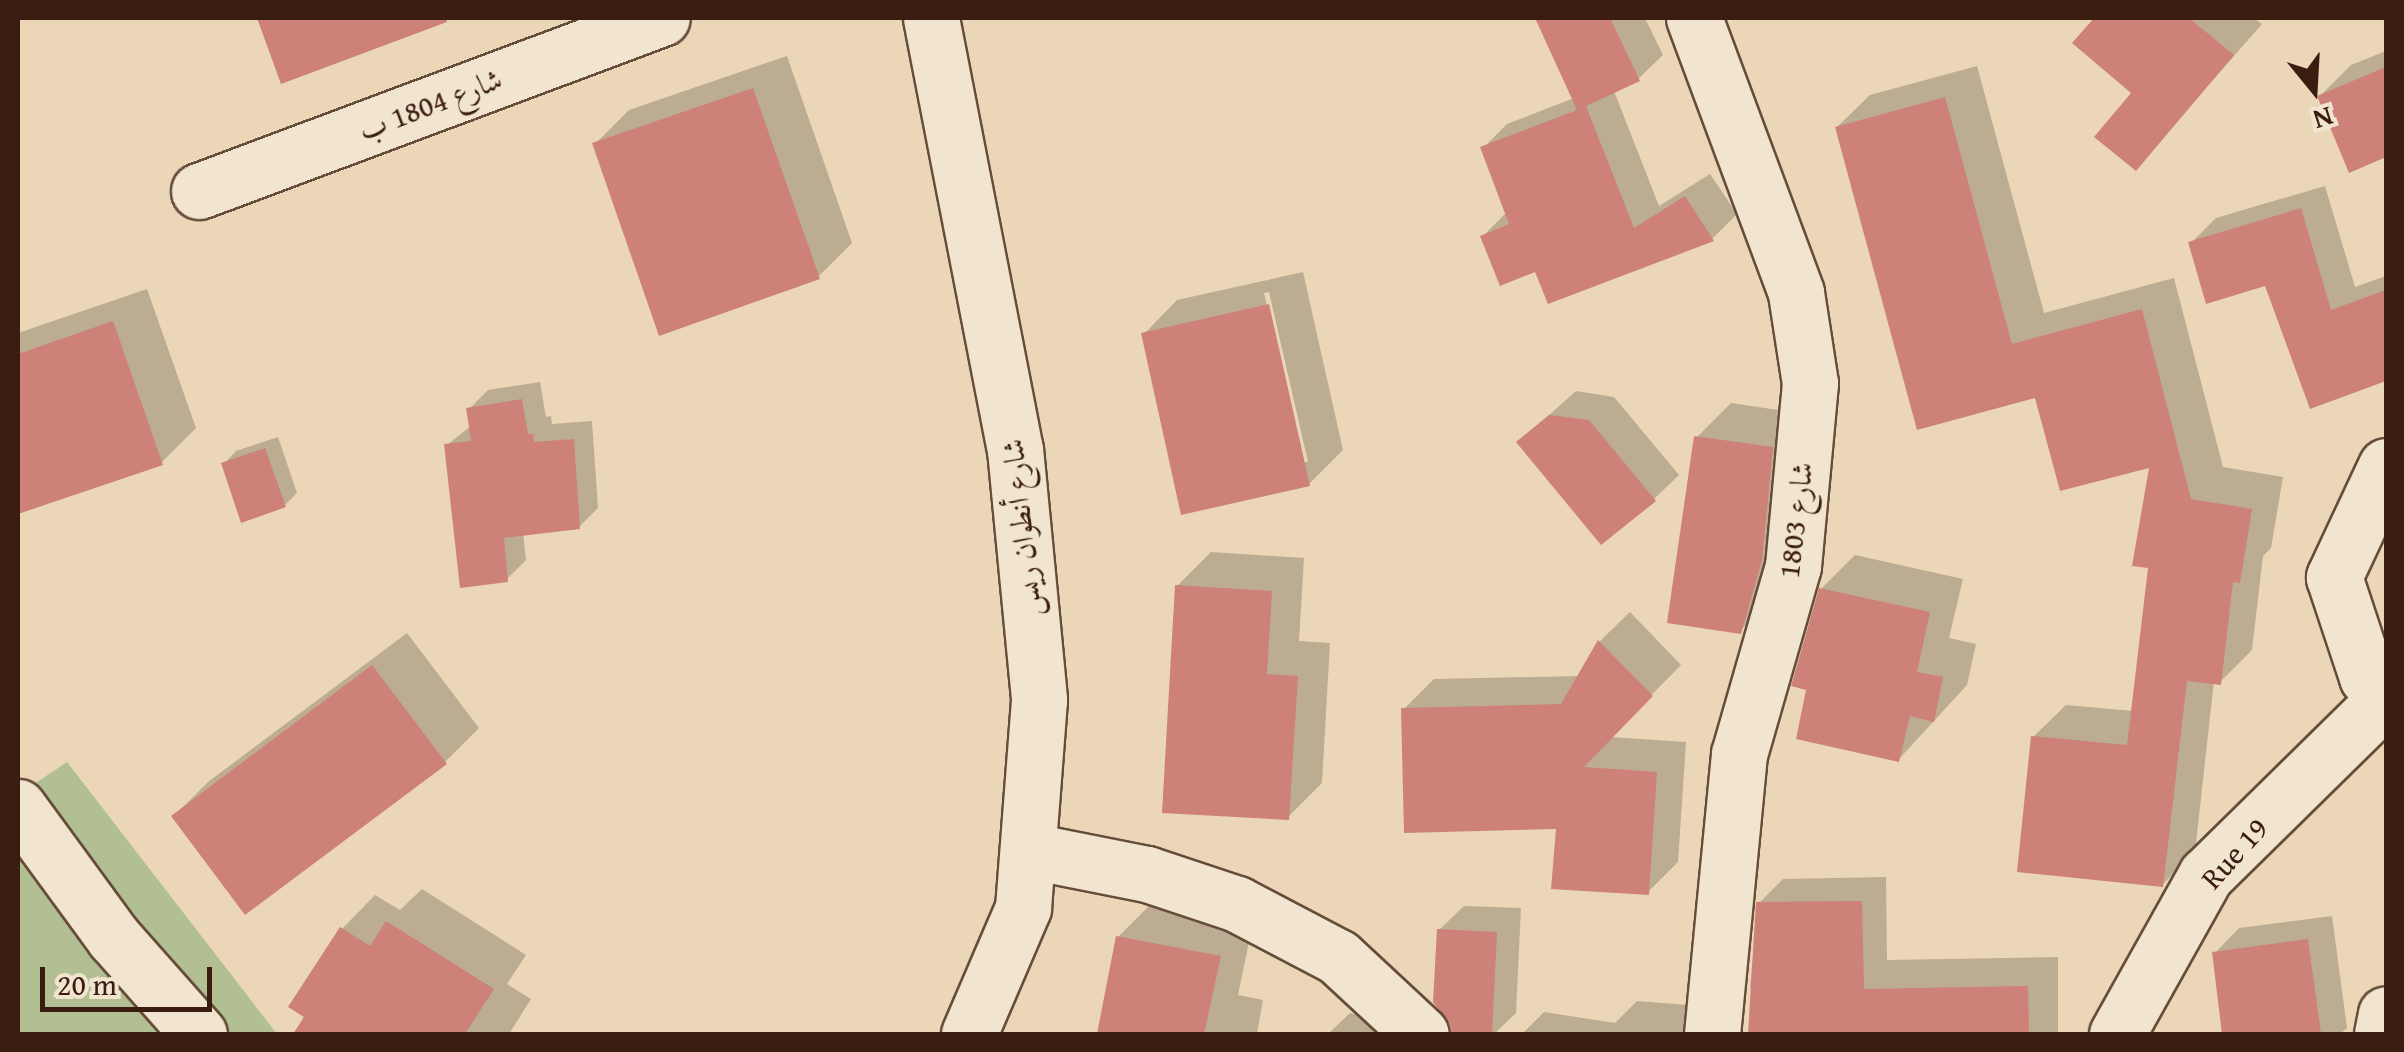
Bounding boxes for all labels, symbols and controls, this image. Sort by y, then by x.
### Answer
north arrow [2264,40,2364,140]
street label: شارع 1804 ب [353,60,507,148]
text: N [2308,97,2339,141]
street label: شارع أنطوان ريس [994,437,1048,619]
street label: شارع 1803 [1770,460,1820,580]
street label: Rue 19 [2193,810,2275,896]
scale bar [45,947,218,1009]
text: 20 m [57,962,117,1006]

